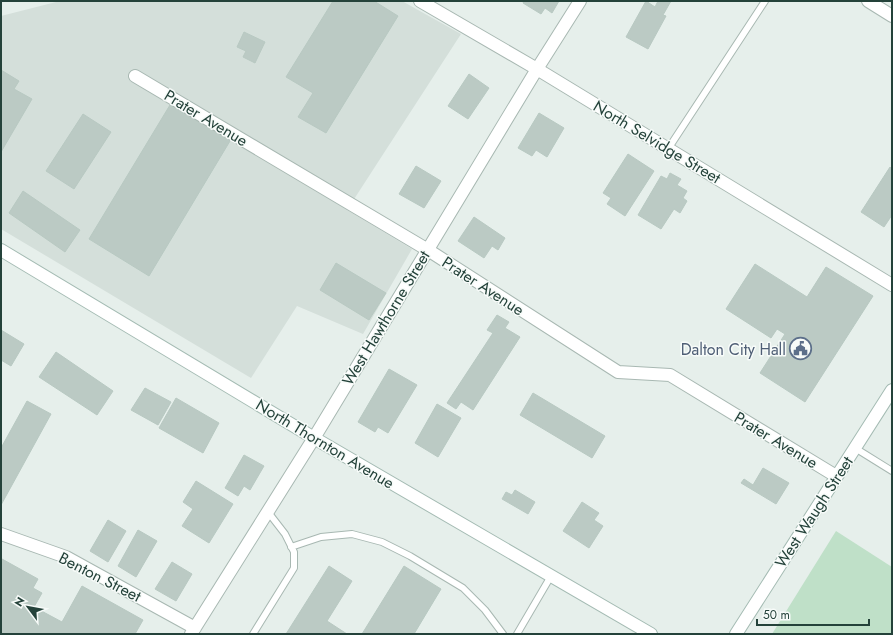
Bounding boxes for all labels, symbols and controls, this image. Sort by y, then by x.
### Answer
street label: Prater Avenue [160,84,252,152]
street label: North Selvidge Street [589,95,725,189]
street label: West Hawthorne Street [337,246,436,390]
street label: Prater Avenue [437,251,529,321]
public building icon: Dalton City Hall [788,336,814,362]
place label: Dalton City Hall [681,338,786,361]
street label: North Thornton Avenue [251,394,399,494]
street label: Prater Avenue [730,406,822,474]
street label: West Waugh Street [769,452,859,572]
street label: Benton Street [55,546,145,608]
north arrow [8,587,48,627]
text: N [10,594,29,610]
scale bar [757,601,869,627]
text: 50 m [763,606,790,624]

